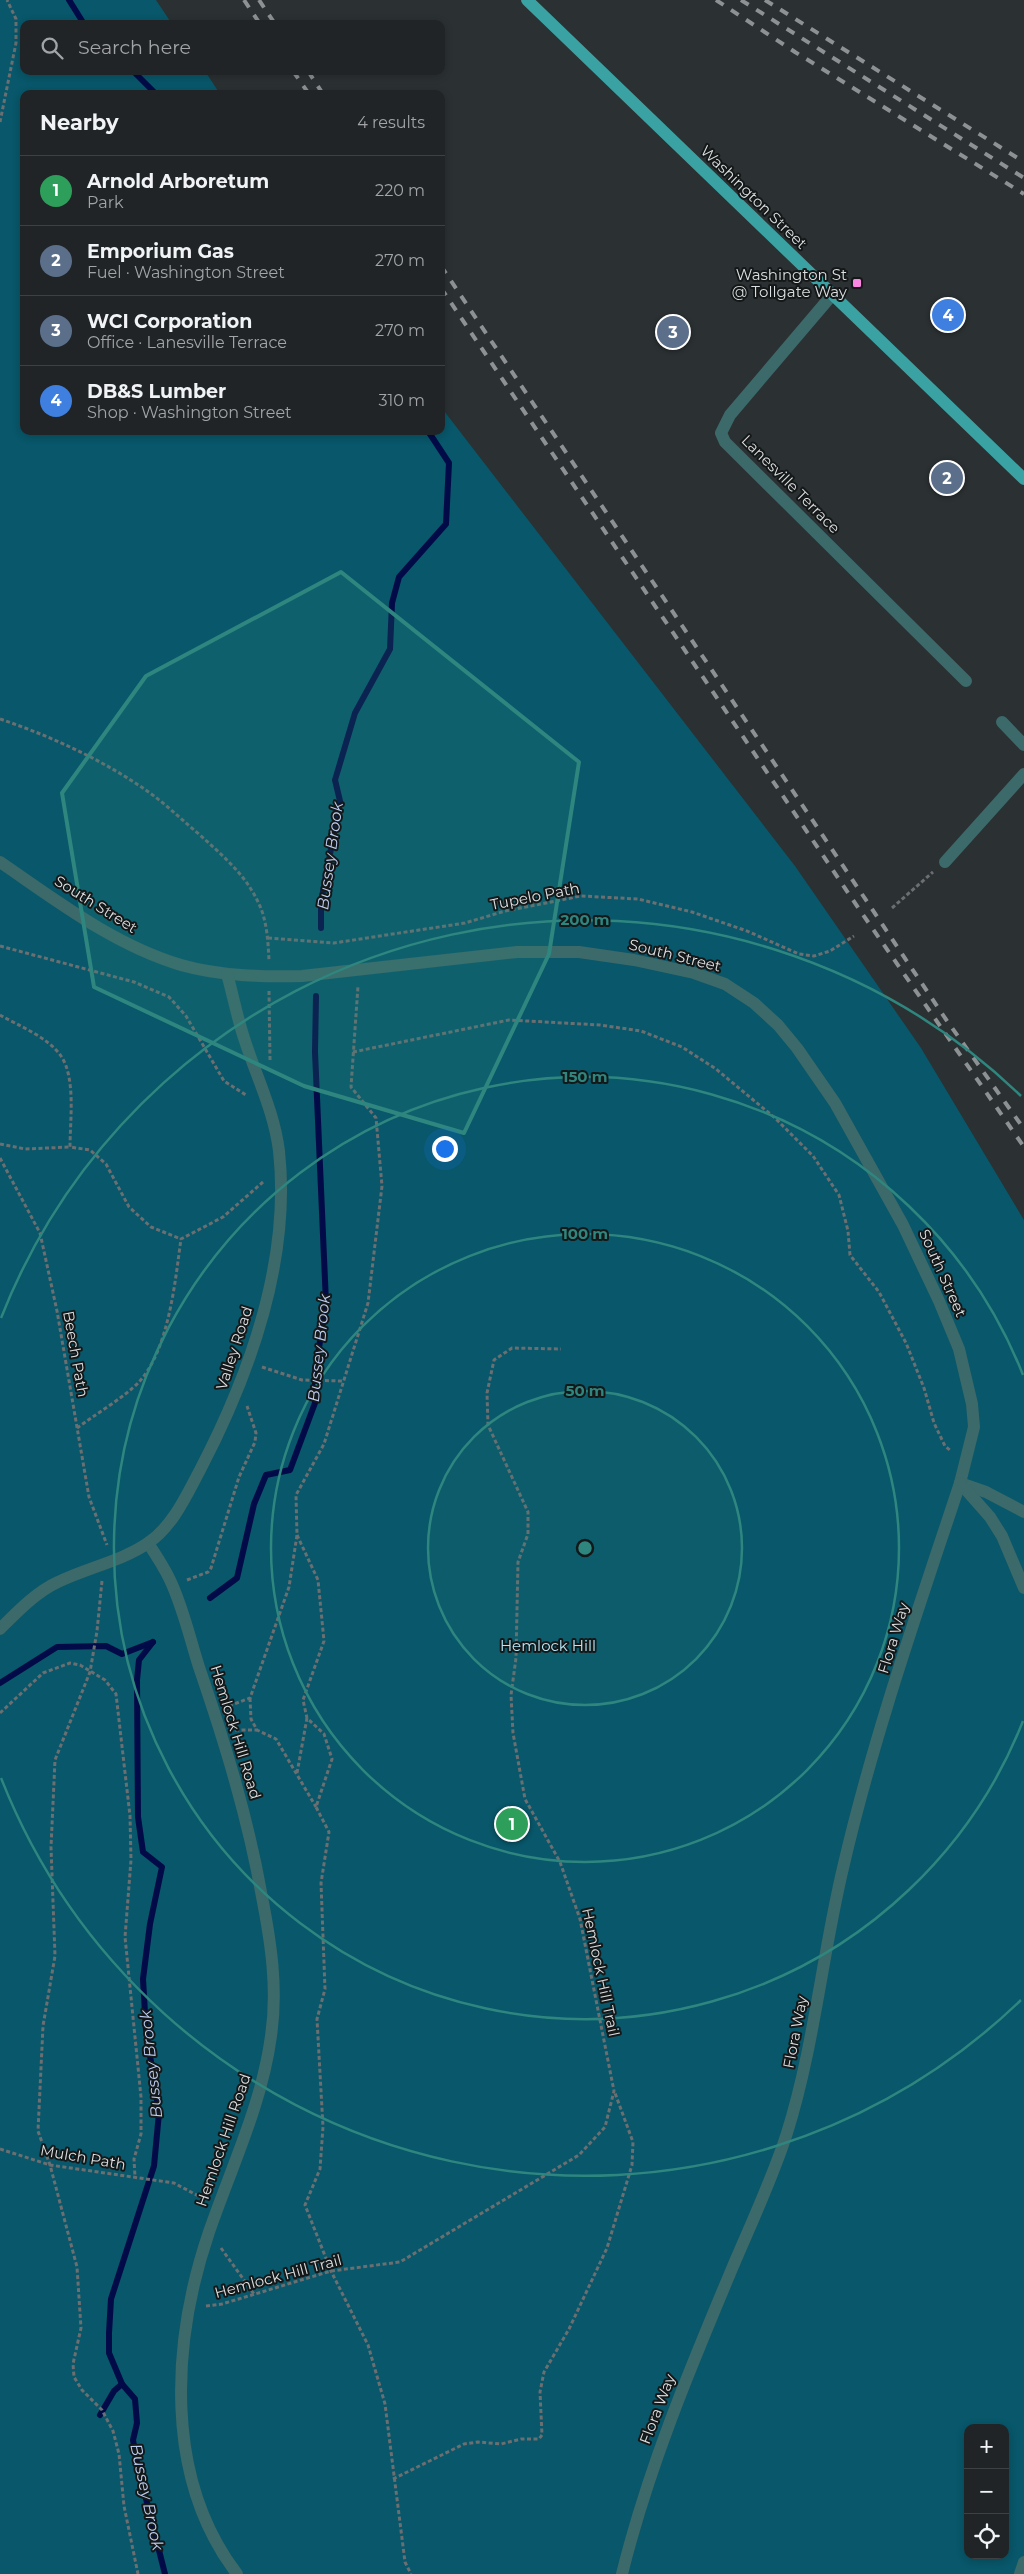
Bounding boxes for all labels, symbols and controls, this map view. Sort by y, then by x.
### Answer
search box [20,20,445,75]
icon: search [38,34,66,62]
text: Search here [78,36,191,59]
text: Nearby [40,110,119,135]
text: 4 results [357,113,425,132]
street label: Washington Street [697,141,811,253]
text: Arnold Arboretum [87,170,269,193]
text: 1 [53,181,59,200]
text: 220 m [375,181,425,200]
text: Park [87,193,124,212]
text: Emporium Gas [87,240,234,263]
text: 2 [51,251,61,270]
text: 270 m [375,251,425,270]
text: Fuel · Washington Street [87,263,285,282]
place label: Washington St @ Tollgate Way [732,265,848,301]
marker: Washington St @ Tollgate Way [851,277,863,289]
pin: 4 [932,296,964,334]
text: WCI Corporation [87,310,252,333]
pin: 3 [657,313,689,351]
text: 3 [51,321,61,340]
text: 270 m [375,321,425,340]
text: Office · Lanesville Terrace [87,333,287,352]
text: DB&S Lumber [87,380,226,403]
text: 4 [50,391,62,410]
text: 310 m [378,391,425,410]
text: Shop · Washington Street [87,403,292,422]
street label: Lanesville Terrace [738,431,844,537]
pin: 2 [931,459,963,497]
water label: Bussey Brook [313,799,347,911]
street label: South Street [51,871,141,937]
street label: Tupelo Path [489,878,581,914]
text: 200 m [560,910,610,929]
street label: South Street [627,934,723,976]
text: 150 m [563,1067,607,1086]
your location [432,1136,458,1162]
text: 100 m [562,1224,608,1243]
street label: South Street [915,1226,971,1320]
water label: Bussey Brook [304,1291,334,1403]
street label: Valley Road [212,1304,256,1392]
street label: Beech Path [59,1309,93,1399]
text: 50 m [565,1381,605,1400]
centre of rings [576,1539,594,1557]
street label: Flora Way [873,1599,913,1676]
park label: Hemlock Hill [500,1636,596,1655]
street label: Hemlock Hill Road [207,1663,265,1801]
pin: 1 [496,1805,528,1843]
street label: Hemlock Hill Trail [578,1906,624,2038]
street label: Flora Way [779,1993,812,2070]
water label: Bussey Brook [136,2007,166,2119]
street label: Hemlock Hill Road [191,2071,255,2209]
street label: Mulch Path [39,2140,127,2174]
street label: Hemlock Hill Trail [212,2250,344,2302]
street label: Flora Way [635,2370,679,2447]
map controls [964,2424,1009,2559]
button: + [964,2424,1009,2469]
water label: Bussey Brook [126,2442,168,2554]
button: − [964,2469,1009,2514]
button: locate [964,2514,1009,2559]

